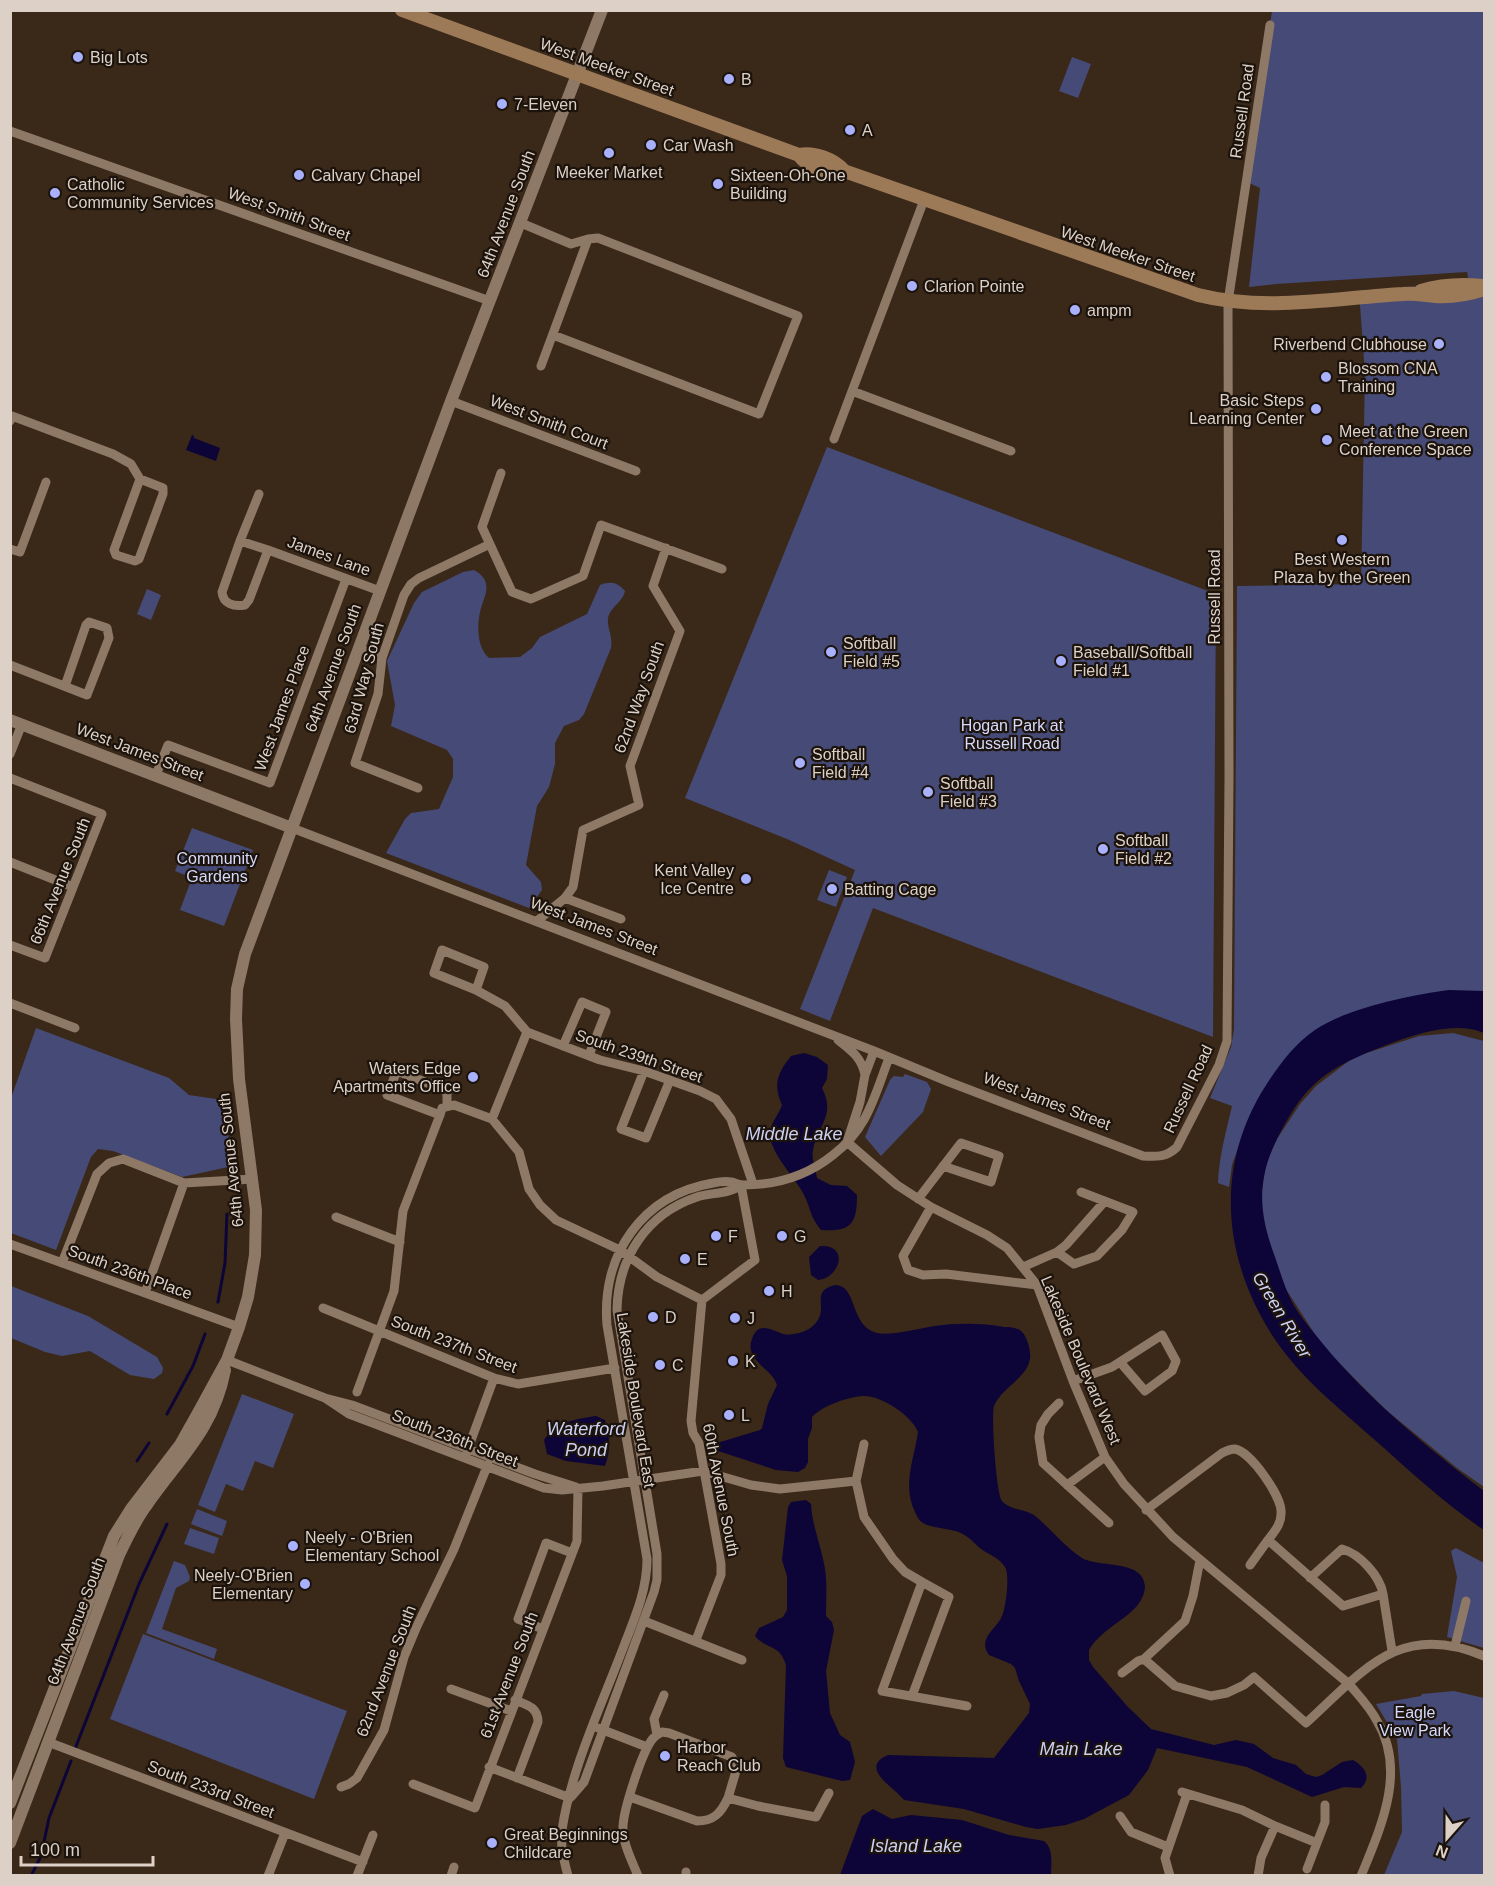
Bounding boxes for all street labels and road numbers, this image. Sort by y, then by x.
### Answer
street label: West Meeker Street [538,35,677,99]
street label: Russell Road [1227,63,1257,159]
street label: 64th Avenue South [474,148,538,280]
street label: West Smith Street [226,184,353,244]
street label: West Meeker Street [1059,223,1198,285]
street label: West Smith Court [488,392,611,453]
street label: James Lane [285,533,373,579]
street label: Russell Road [1206,549,1223,645]
street label: 64th Avenue South [302,602,364,734]
street label: 63rd Way South [341,621,387,735]
street label: 62nd Way South [611,639,667,755]
street label: West James Place [251,643,313,773]
street label: West James Street [74,720,207,784]
street label: 66th Avenue South [27,815,93,947]
street label: West James Street [528,894,661,958]
street label: South 239th Street [573,1026,705,1086]
street label: Russell Road [1160,1042,1216,1136]
street label: West James Street [981,1069,1114,1133]
street label: 64th Avenue South [215,1092,247,1228]
street label: South 236th Place [66,1242,194,1302]
street label: Lakeside Boulevard West [1038,1273,1124,1447]
street label: Lakeside Boulevard East [614,1311,658,1489]
street label: South 237th Street [389,1312,520,1376]
street label: South 236th Street [390,1406,521,1470]
street label: 60th Avenue South [700,1422,742,1558]
street label: 64th Avenue South [44,1555,108,1687]
street label: 62nd Avenue South [353,1603,419,1739]
street label: 61st Avenue South [477,1609,541,1741]
street label: South 233rd Street [145,1757,277,1821]

